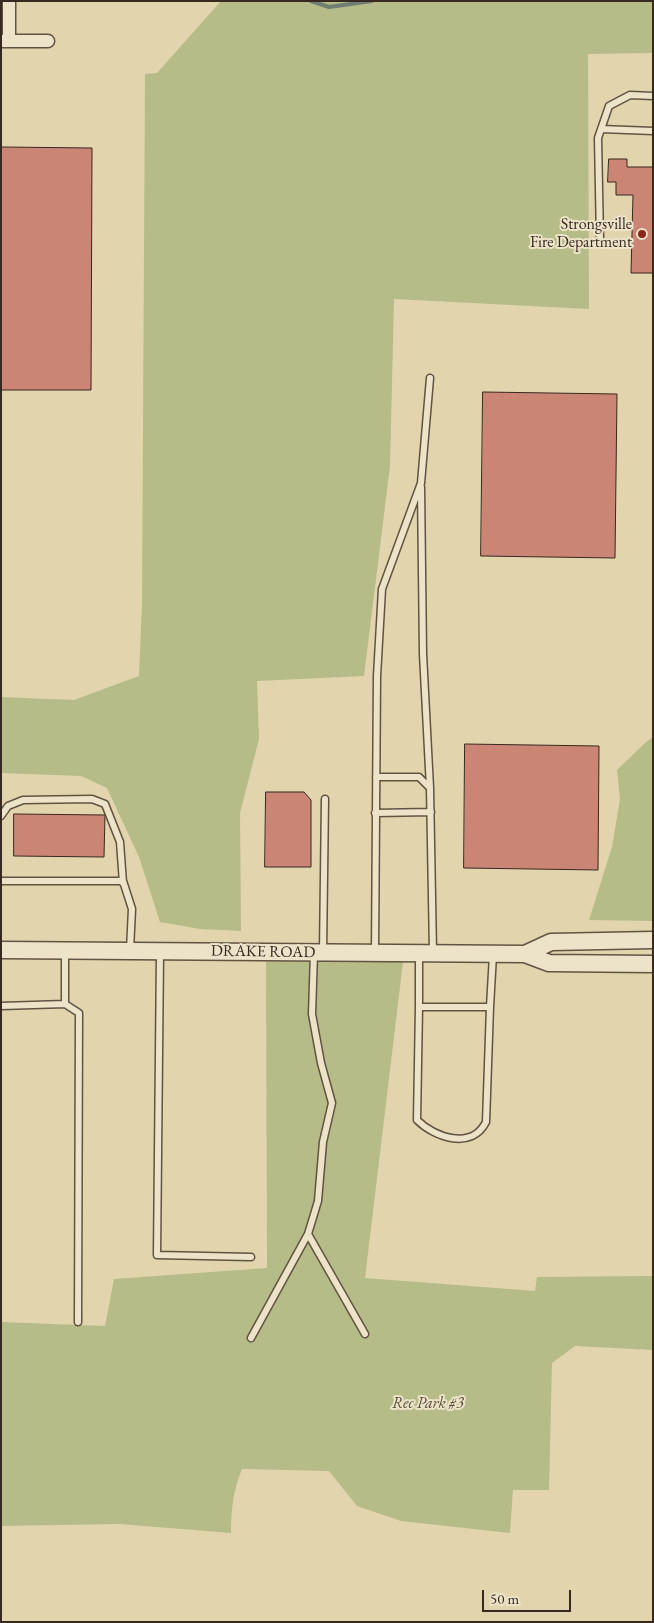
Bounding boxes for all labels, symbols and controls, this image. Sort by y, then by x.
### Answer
place label: Strongsville Fire Department [530,215,632,253]
marker: Strongsville Fire Department [636,228,648,240]
street label: DRAKE ROAD [211,941,315,963]
park label: Rec Park #3 [392,1394,464,1414]
scale bar [484,1580,573,1612]
text: 50 m [490,1589,519,1608]

